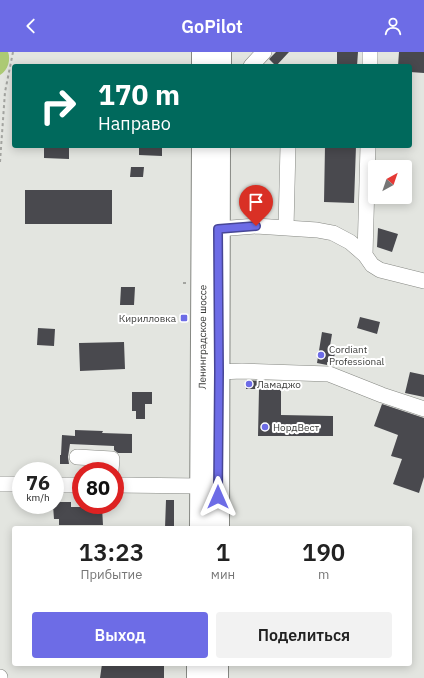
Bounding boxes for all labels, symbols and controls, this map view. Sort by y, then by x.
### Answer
icon: back [20,15,42,37]
text: GoPilot [181,15,243,38]
icon: person [382,15,404,37]
text: 170 m [98,76,180,113]
icon: right [32,80,84,132]
text: Направо [98,112,171,135]
north arrow [368,160,412,204]
map controls [368,160,412,204]
pin [239,185,273,226]
icon: arrive [245,191,267,213]
street label: Ленинградское шоссе [196,284,209,389]
place label: Кирилловка [119,312,177,325]
marker: Кирилловка [179,313,189,323]
place label: Cordiant Professional [329,343,385,368]
marker: Cordiant Professional [316,350,326,360]
place label: Ламаджо [257,378,301,391]
marker: Ламаджо [244,379,254,389]
place label: НордВест [273,421,320,434]
marker: НордВест [260,422,270,432]
speed limit sign: 80 [72,462,124,514]
text: 76 [26,469,50,496]
position arrow [197,476,239,518]
text: km/h [26,491,50,504]
text: 13:23 [79,536,144,568]
text: 1 [216,536,230,568]
text: 190 [302,536,345,568]
text: Прибытие [81,566,142,583]
text: мин [211,566,235,583]
text: m [318,566,329,583]
button: Выход [32,612,208,658]
button: Поделиться [216,612,392,658]

